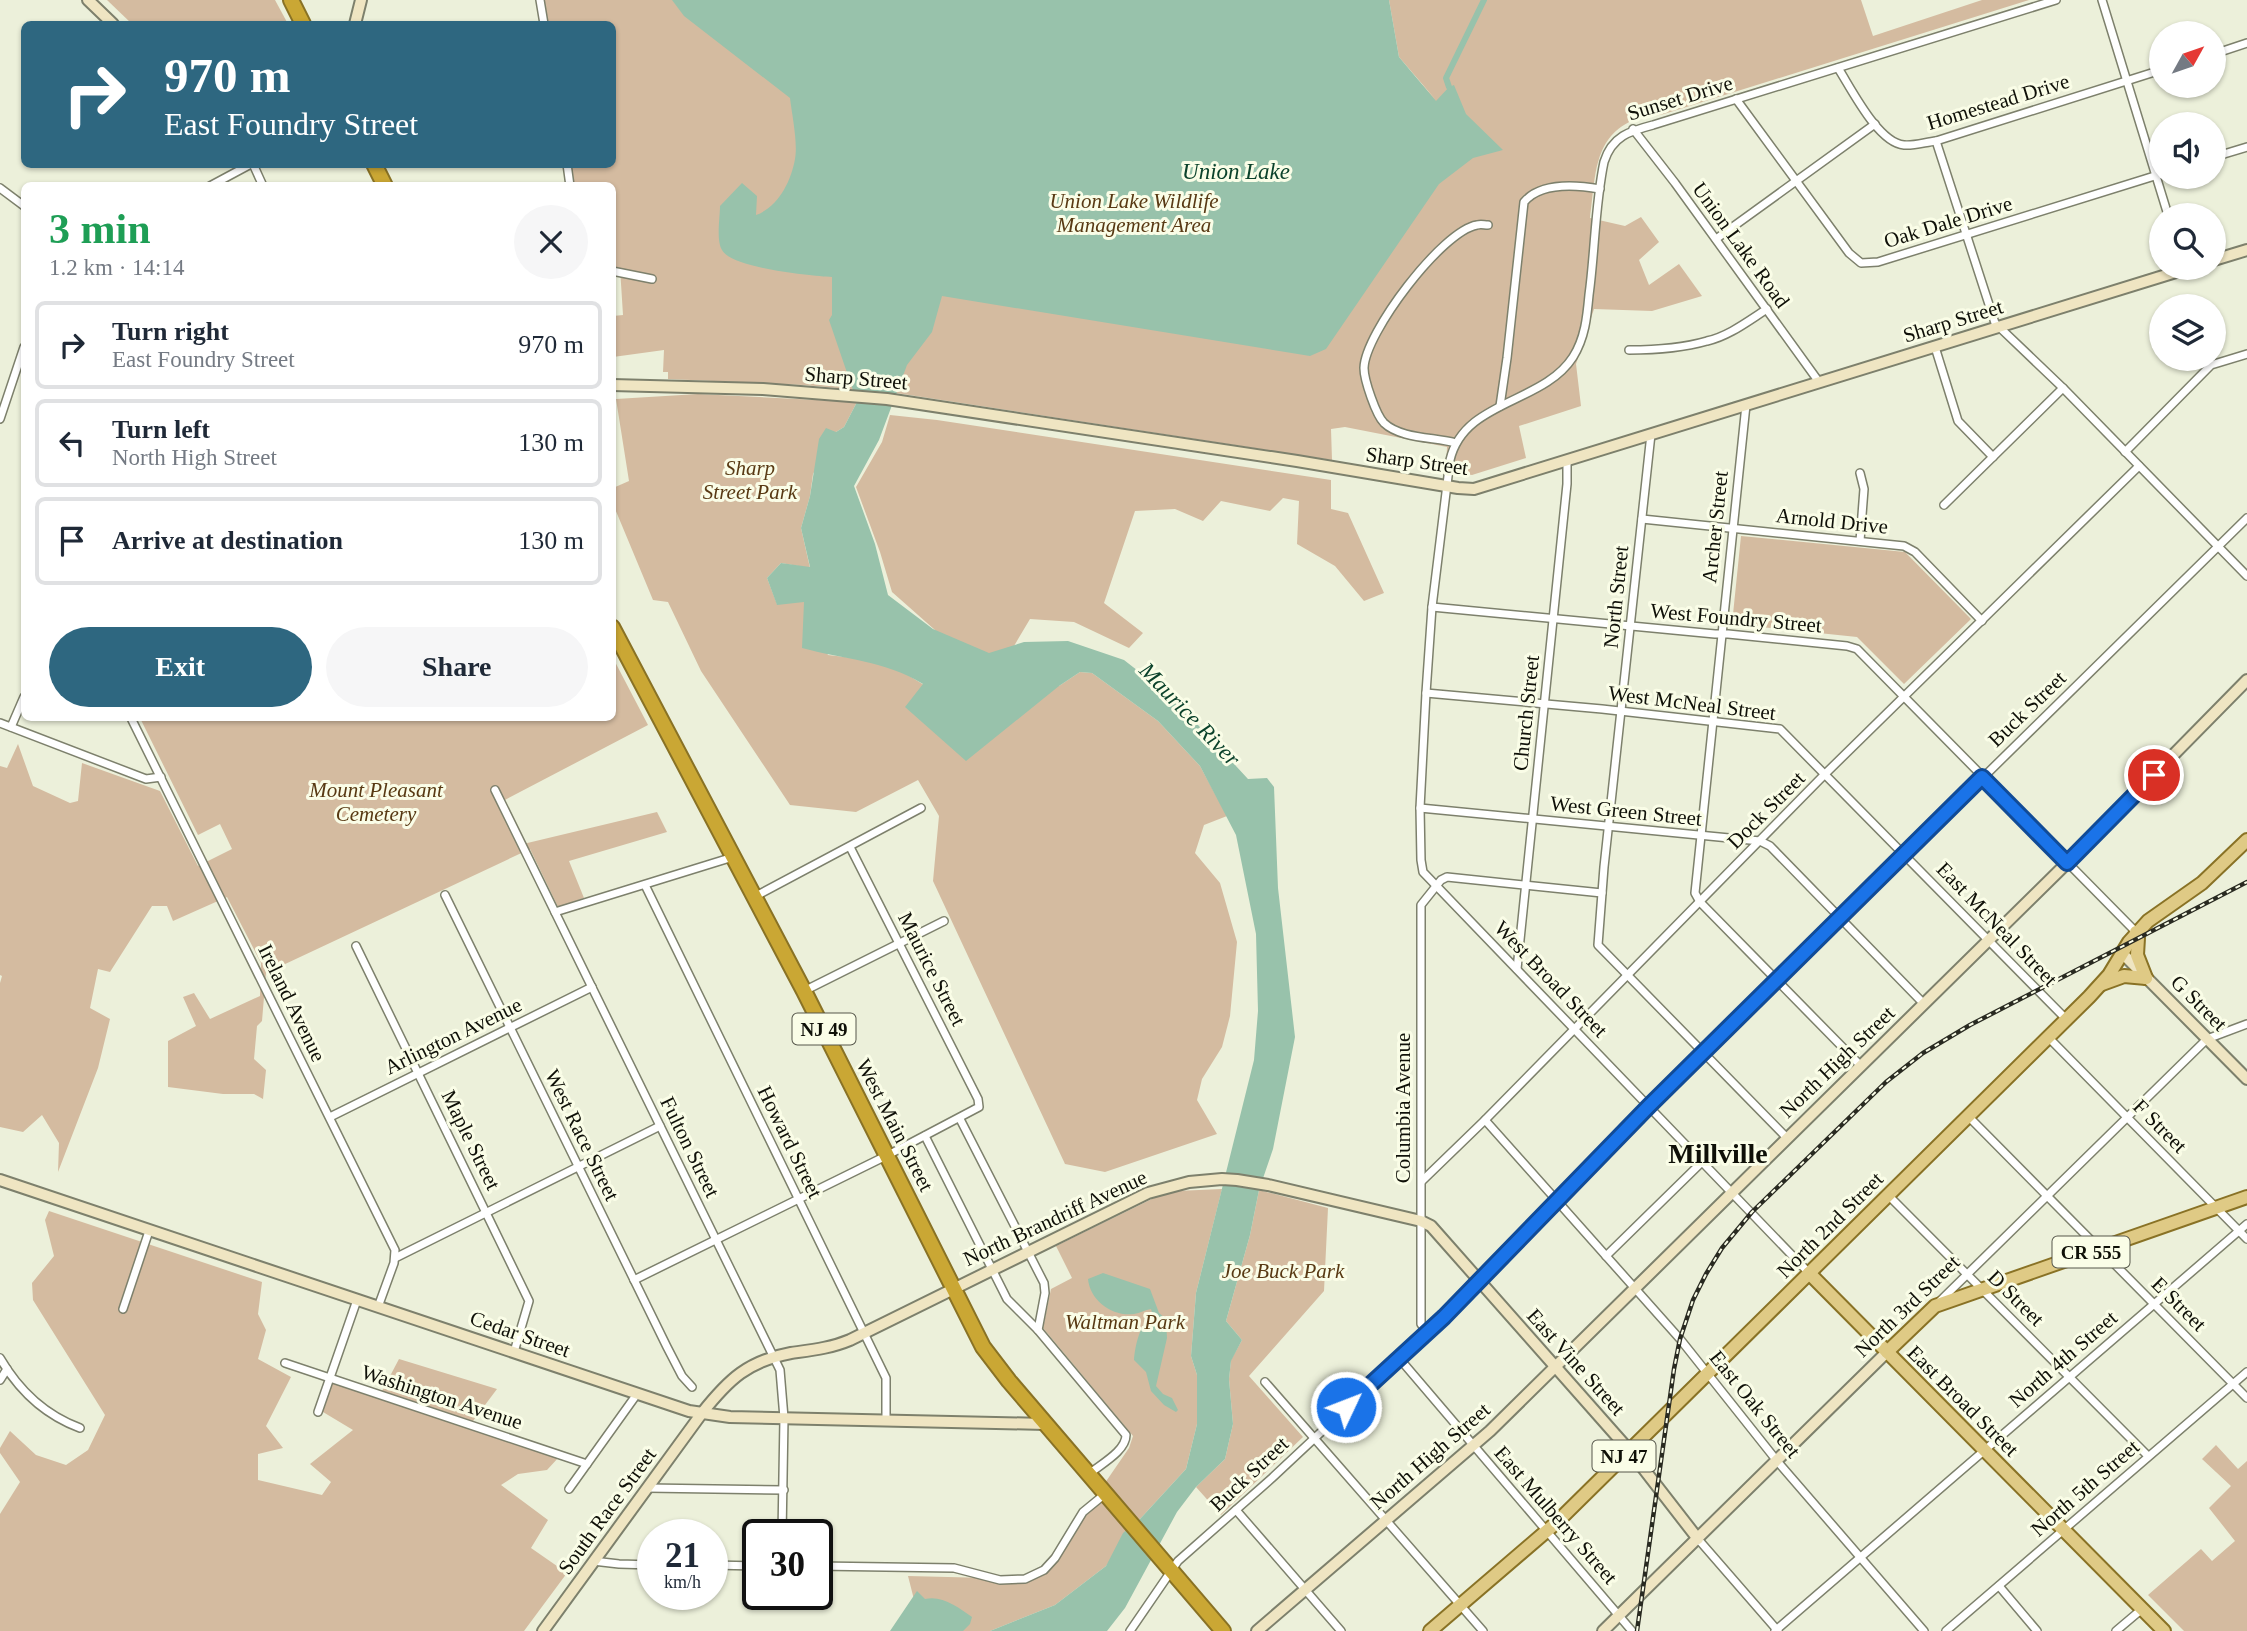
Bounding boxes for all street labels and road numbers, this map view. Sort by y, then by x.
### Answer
street label: Homestead Drive [1924,69,2072,135]
street label: Sunset Drive [1624,71,1736,125]
street label: Union Lake Road [1687,178,1795,313]
street label: Oak Dale Drive [1881,191,2015,253]
street label: Sharp Street [1900,294,2006,348]
street label: Sharp Street [804,362,909,394]
street label: Sharp Street [1364,442,1470,480]
street label: Archer Street [1697,470,1733,584]
street label: Arnold Drive [1775,503,1889,539]
street label: North Street [1599,544,1633,650]
street label: West Foundry Street [1649,599,1823,637]
street label: Church Street [1508,654,1544,772]
street label: Buck Street [1983,666,2071,752]
street label: West McNeal Street [1607,681,1777,725]
street label: Dock Street [1722,766,1810,854]
street label: West Green Street [1549,791,1703,831]
street label: East McNeal Street [1932,857,2062,991]
street label: Maurice Street [893,908,971,1030]
street label: West Broad Street [1489,916,1613,1042]
street label: Ireland Avenue [253,941,331,1065]
street label: G Street [2166,970,2232,1036]
street label: Arlington Avenue [381,992,525,1080]
street label: North High Street [1775,1001,1900,1123]
road number: NJ 49 [792,1014,856,1044]
street label: Columbia Avenue [1391,1033,1415,1183]
street label: West Main Street [851,1055,939,1195]
street label: West Race Street [540,1066,624,1205]
street label: Howard Street [752,1082,828,1202]
street label: Maple Street [437,1086,506,1194]
street label: Fulton Street [655,1093,725,1201]
street label: F Street [2128,1094,2192,1158]
street label: North Brandriff Avenue [959,1165,1151,1271]
street label: North 2nd Street [1772,1167,1888,1283]
road number: CR 555 [2052,1236,2130,1268]
street label: North 3rd Street [1850,1250,1965,1362]
street label: D Street [1983,1265,2049,1331]
street label: E Street [2147,1272,2211,1336]
street label: East Vine Street [1522,1304,1630,1420]
street label: North 4th Street [2004,1305,2122,1412]
street label: Cedar Street [467,1306,573,1362]
street label: East Broad Street [1903,1341,2024,1462]
street label: East Oak Street [1705,1346,1806,1462]
street label: Washington Avenue [359,1360,525,1434]
street label: North High Street [1365,1397,1495,1514]
street label: Buck Street [1205,1432,1293,1516]
street label: North 5th Street [2026,1434,2144,1541]
road number: NJ 47 [1592,1440,1656,1472]
street label: East Mulberry Street [1490,1441,1623,1589]
street label: South Race Street [553,1443,661,1579]

